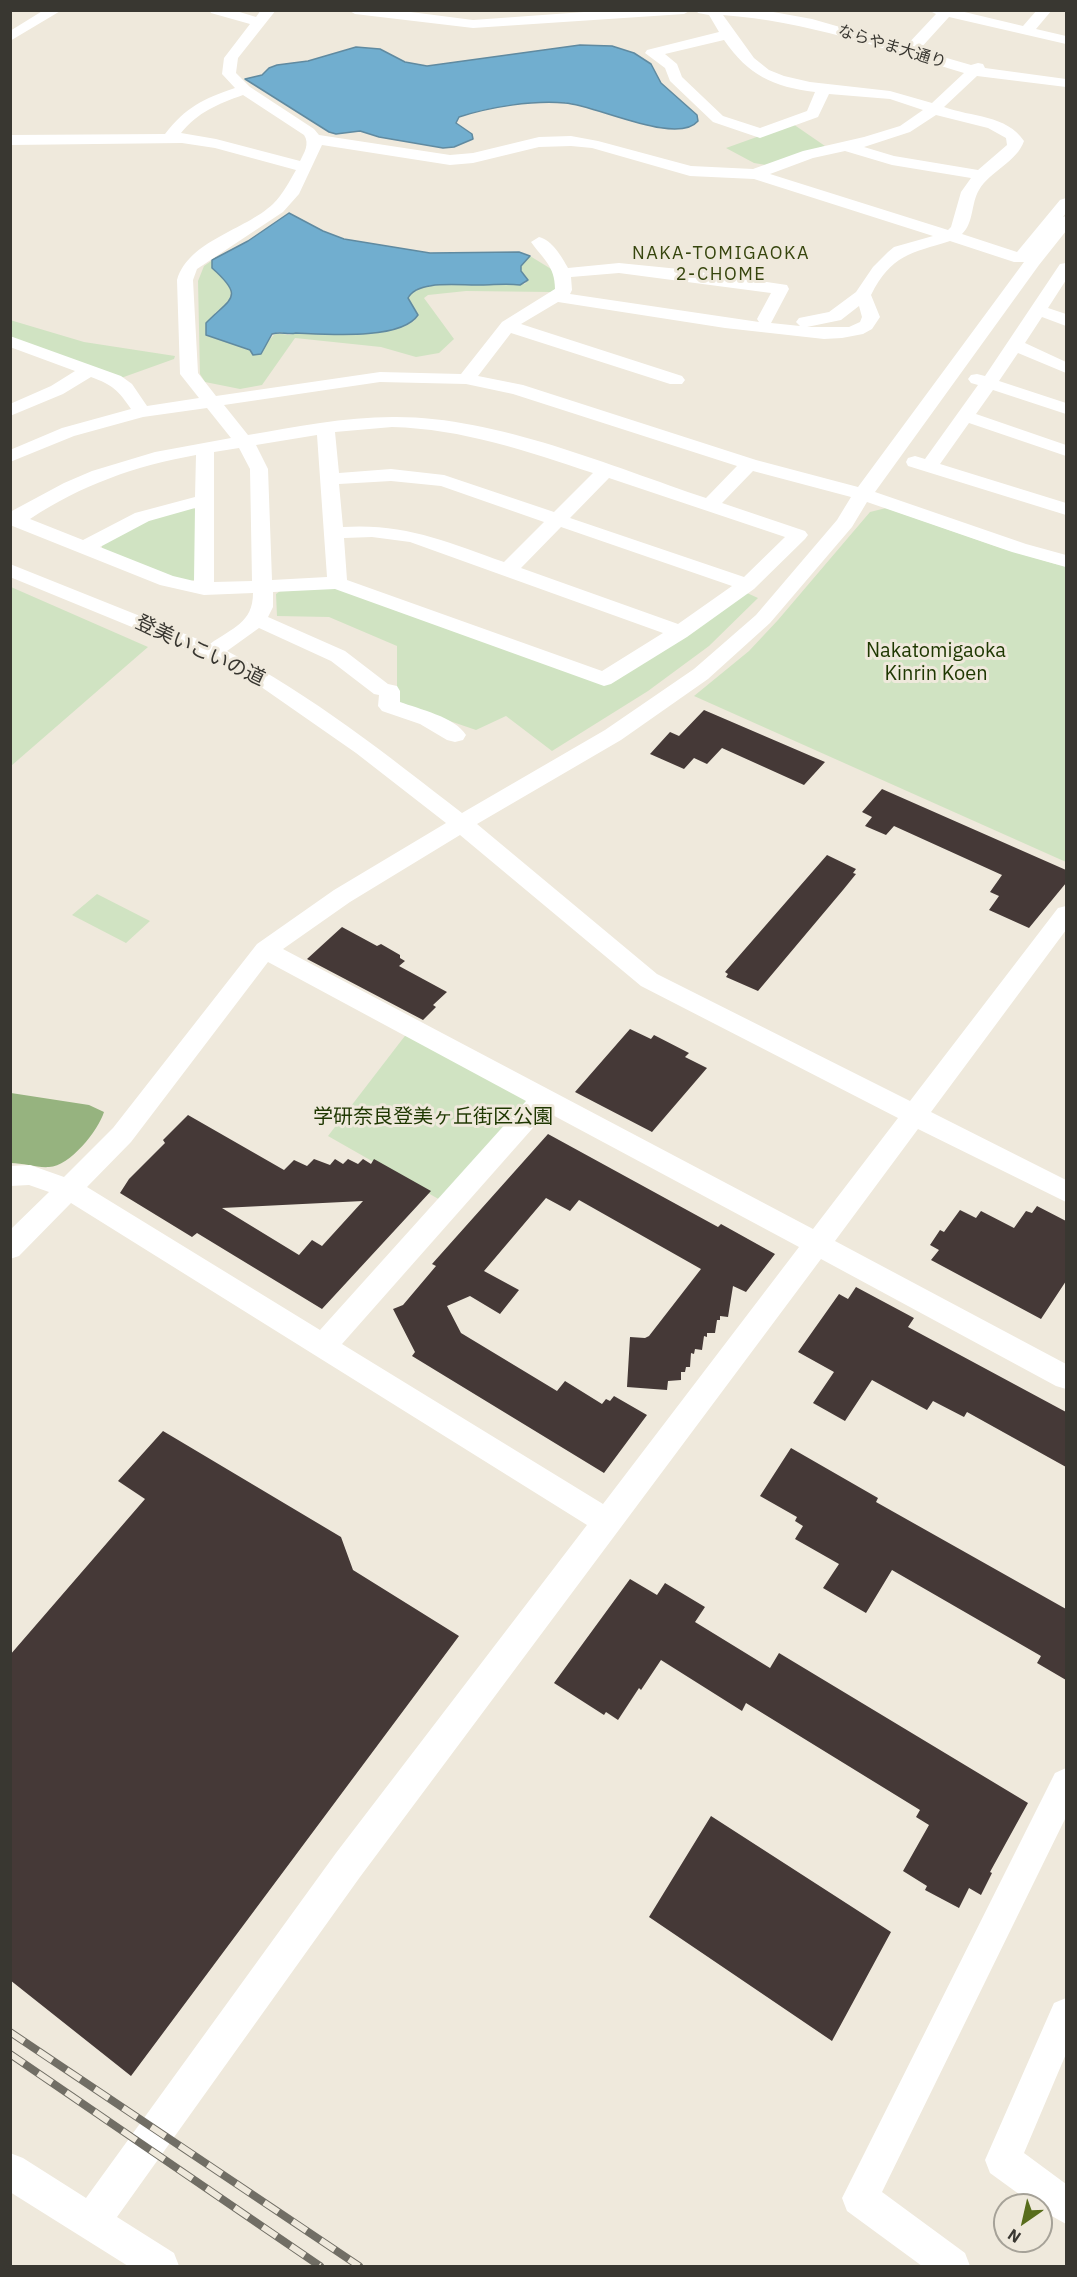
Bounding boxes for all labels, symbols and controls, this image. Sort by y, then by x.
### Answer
street label: ならやま大通り [836,21,948,73]
district label: NAKA-TOMIGAOKA 2-CHOME [632,243,810,286]
street label: 登美いこいの道 [131,611,269,691]
park label: Nakatomigaoka Kinrin Koen [866,639,1006,686]
park label: 学研奈良登美ヶ丘街区公園 [313,1105,553,1129]
north arrow [993,2193,1053,2253]
text: N [1004,2225,1024,2248]

